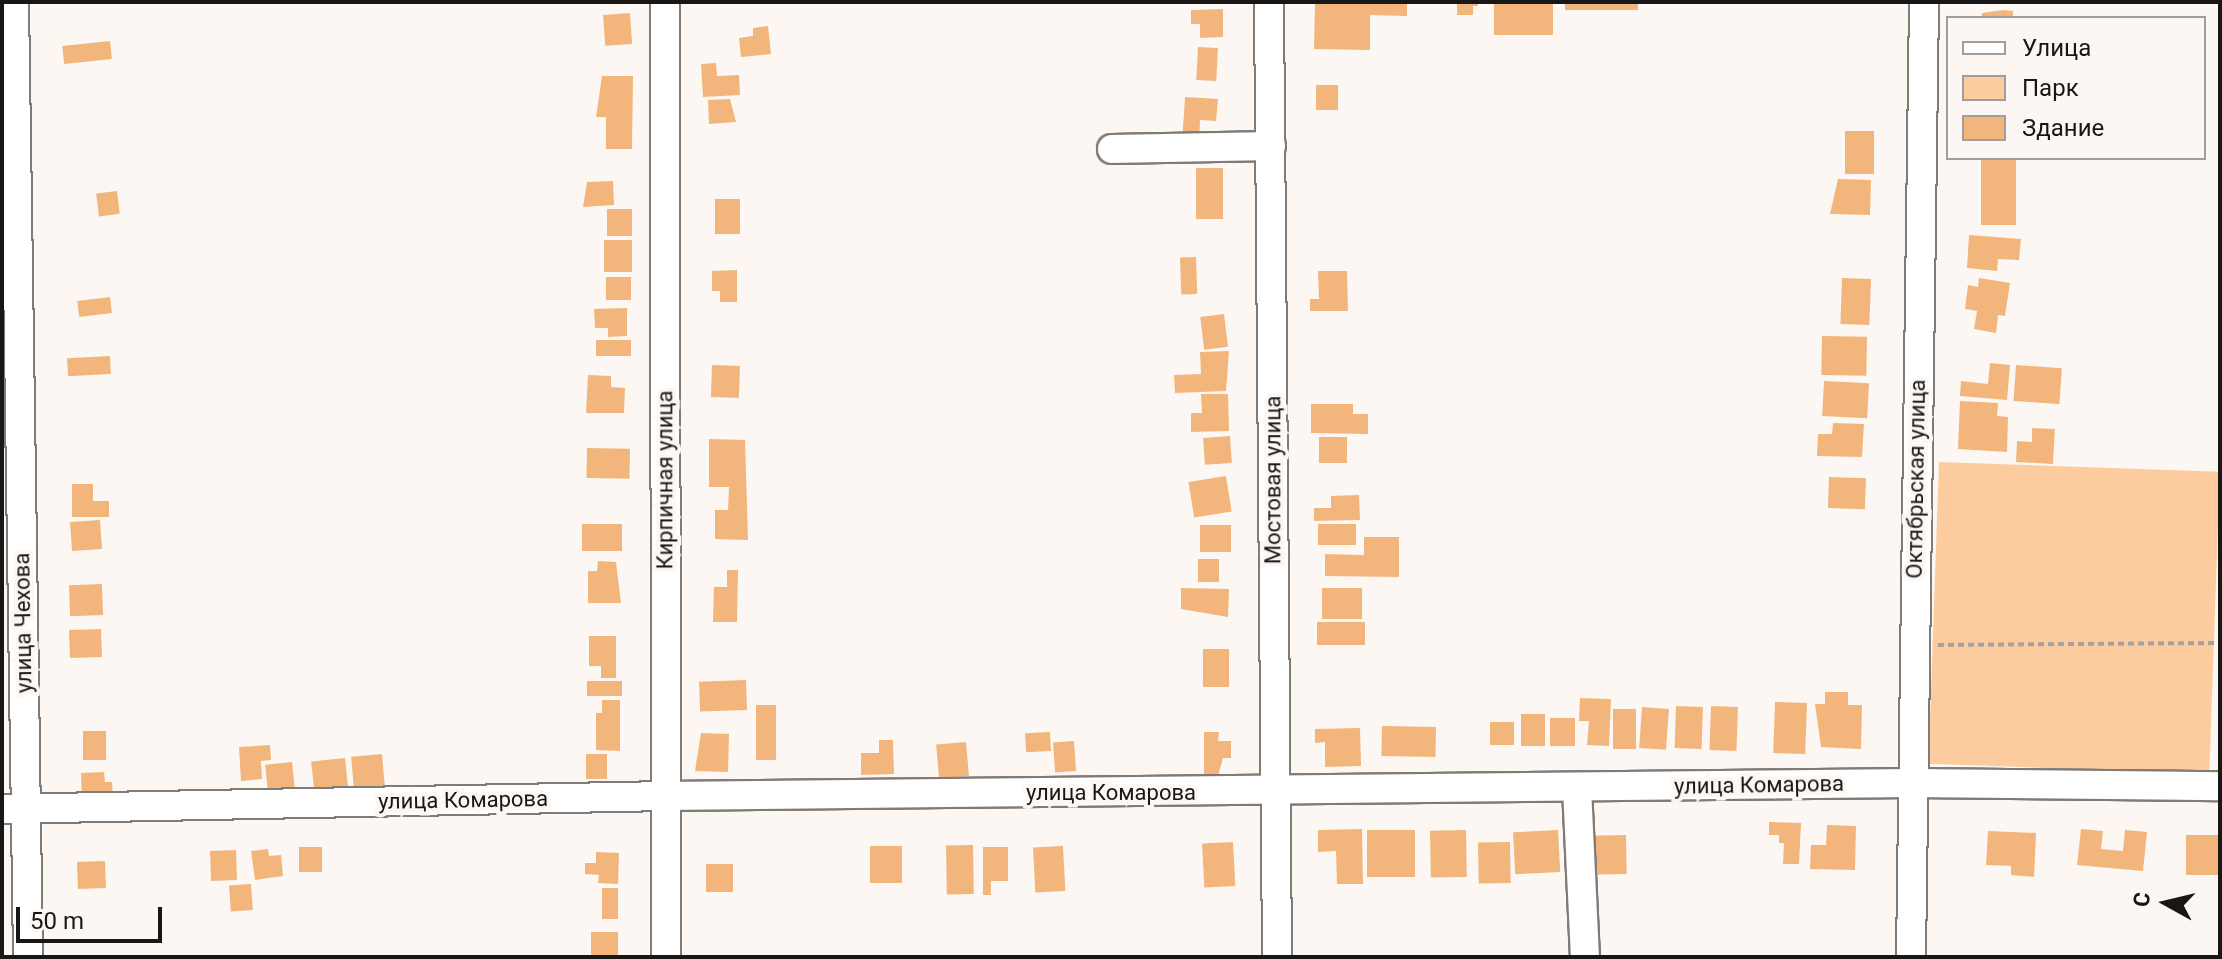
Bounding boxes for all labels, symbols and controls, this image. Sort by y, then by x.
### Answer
legend [1946,16,2206,160]
text: Улица [2022,34,2091,62]
text: Парк [2022,74,2079,102]
text: Здание [2022,114,2104,142]
street label: Октябрьская улица [1901,379,1931,579]
street label: Кирпичная улица [652,391,678,569]
street label: Мостовая улица [1260,396,1286,564]
street label: улица Чехова [9,553,37,693]
street label: улица Комарова [1674,770,1844,800]
street label: улица Комарова [1026,780,1196,806]
street label: улица Комарова [378,785,548,815]
north arrow [2126,863,2206,943]
scale bar [20,891,166,941]
text: С [2128,891,2155,908]
text: 50 m [30,907,84,935]

